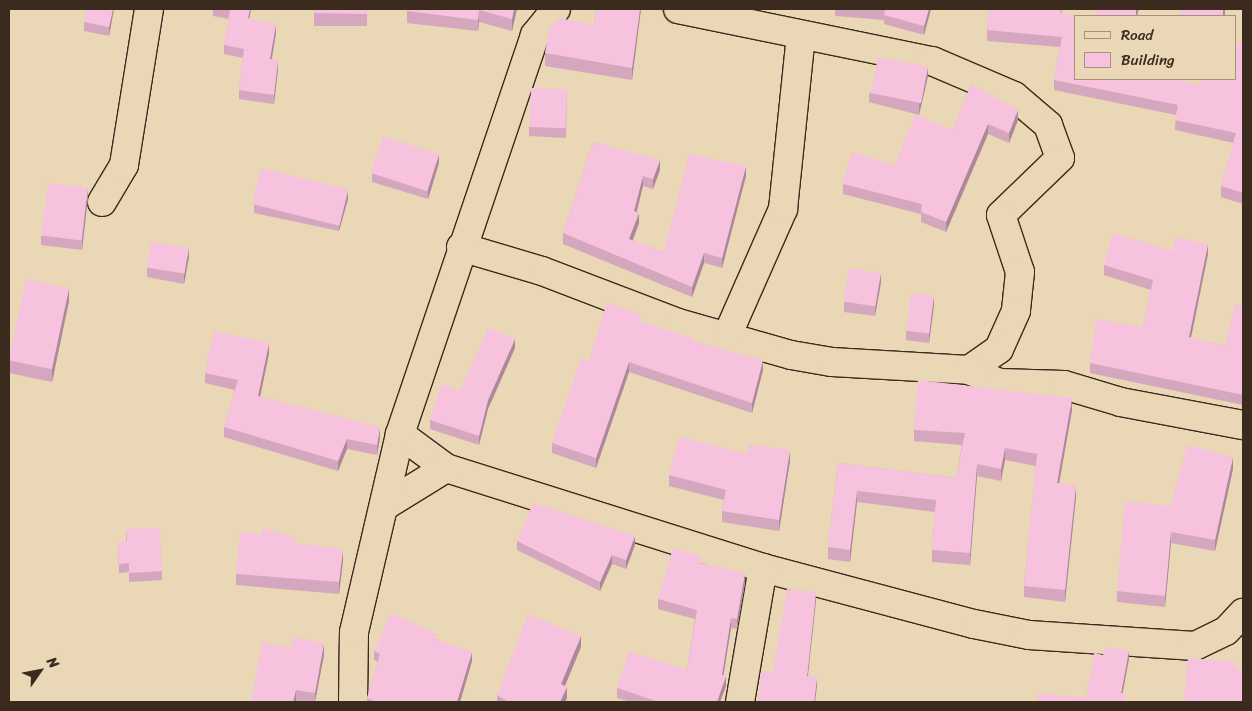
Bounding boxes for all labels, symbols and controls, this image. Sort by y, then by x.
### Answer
legend [1074,15,1237,80]
text: Road [1121,22,1153,48]
text: Building [1121,47,1175,73]
north arrow [15,646,65,696]
text: N [40,652,66,673]

